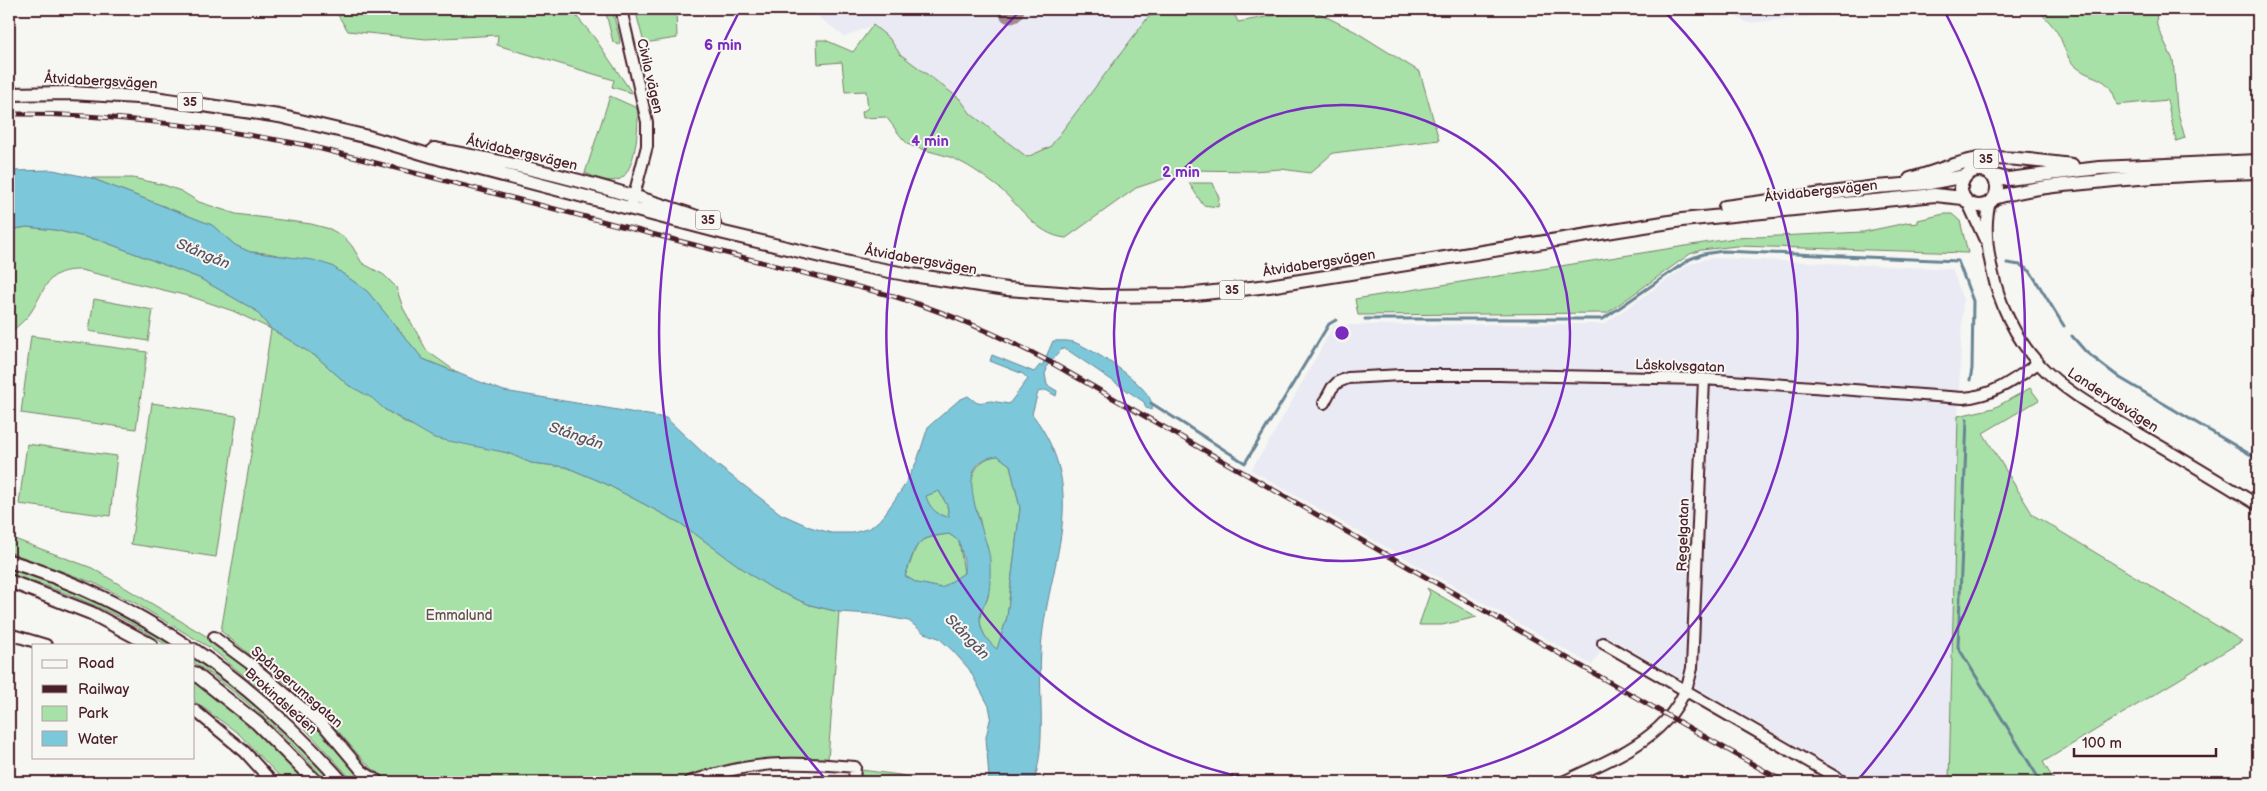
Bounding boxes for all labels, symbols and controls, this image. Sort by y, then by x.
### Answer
text: 6 min [704,36,742,55]
street label: Civila vägen [633,37,667,115]
street label: Åtvidabergsvägen [44,68,158,92]
road number: 35 [178,92,202,111]
street label: Åtvidabergsvägen [465,130,580,174]
text: 4 min [911,132,949,151]
road number: 35 [1974,150,1998,168]
text: 2 min [1162,163,1200,182]
street label: Åtvidabergsvägen [1763,175,1878,205]
road number: 35 [696,210,720,230]
water label: Stångån [173,234,233,274]
street label: Åtvidabergsvägen [864,240,979,278]
street label: Åtvidabergsvägen [1261,244,1377,280]
road number: 35 [1220,280,1244,300]
centre of rings [1333,324,1351,342]
street label: Låskolvsgatan [1635,356,1725,376]
street label: Landerydsvägen [2064,364,2162,436]
water label: Stångån [546,418,606,454]
street label: Regelgatan [1673,498,1693,572]
park label: Emmalund [425,607,493,624]
water label: Stångån [941,610,993,664]
street label: Spångerumsgatan [248,643,346,732]
legend [32,644,195,758]
text: Road [78,654,114,673]
street label: Brokindsleden [242,664,321,738]
text: Railway [78,680,129,699]
text: Park [78,704,109,723]
scale bar [2074,726,2217,758]
text: Water [78,730,118,749]
text: 100 m [2082,734,2122,753]

